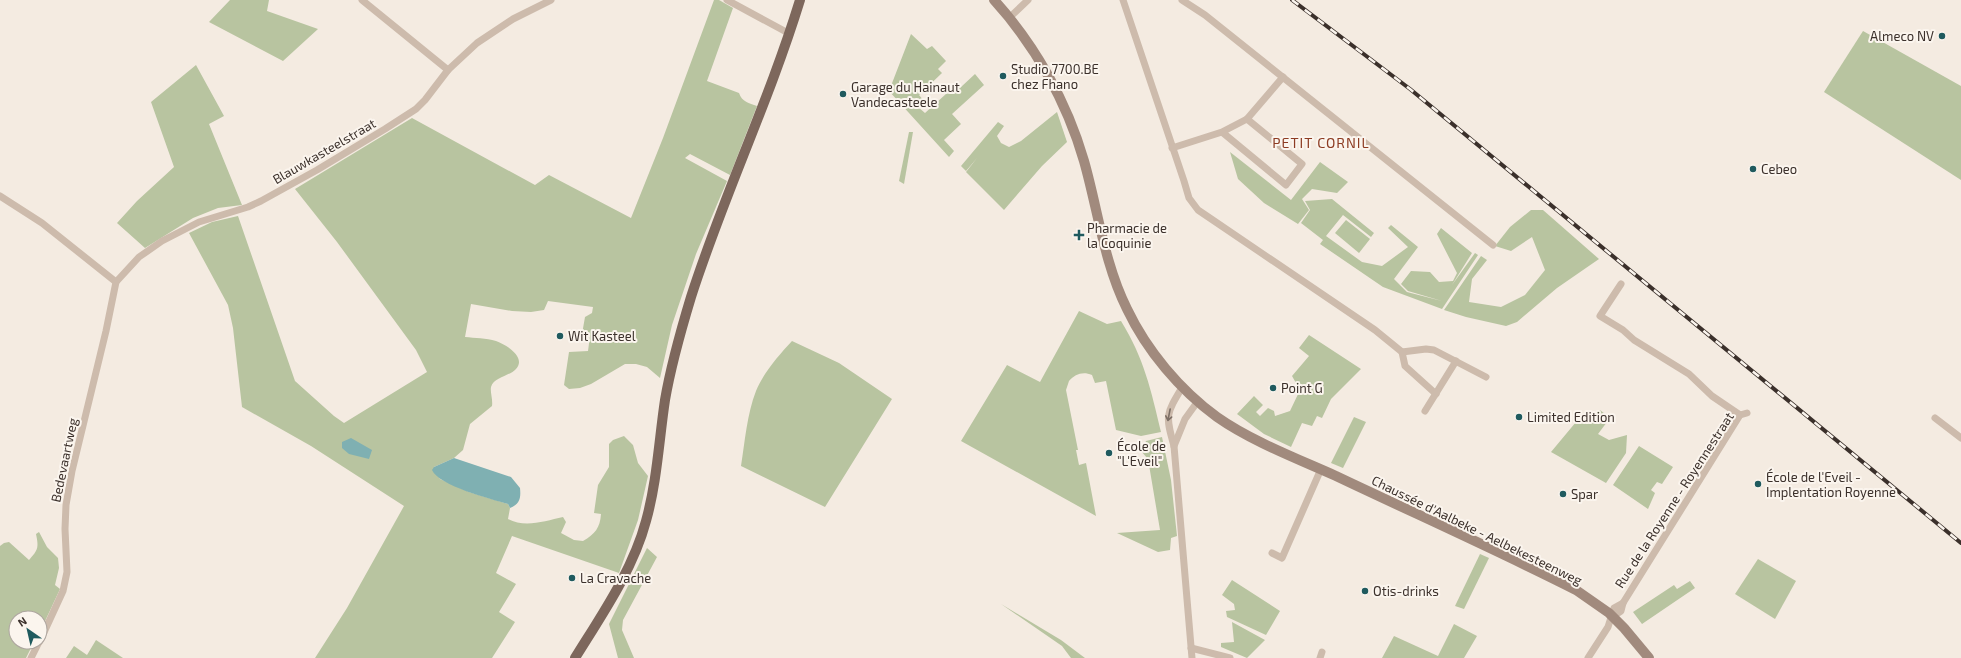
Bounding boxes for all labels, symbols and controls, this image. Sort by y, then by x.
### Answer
place label: Almeco NV [1870,28,1934,44]
marker: Almeco NV [1937,31,1947,41]
place label: Studio 7700.BE chez Fhano [1011,61,1099,92]
marker: Studio 7700.BE chez Fhano [998,71,1008,81]
place label: Garage du Hainaut Vandecasteele [851,79,960,110]
marker: Garage du Hainaut Vandecasteele [838,89,848,99]
street label: Blauwkasteelstraat [270,115,378,187]
district label: PETIT CORNIL [1272,134,1370,151]
place label: Cebeo [1761,161,1797,177]
marker: Cebeo [1748,164,1758,174]
place label: Pharmacie de la Coquinie [1087,220,1167,251]
marker: Pharmacie de la Coquinie [1074,230,1084,240]
place label: Wit Kasteel [568,328,636,344]
marker: Wit Kasteel [555,331,565,341]
place label: Point G [1281,380,1323,396]
marker: Point G [1268,383,1278,393]
one-way arrow [1164,408,1172,421]
place label: Limited Edition [1527,409,1615,425]
street label: Rue de la Royenne - Royennestraat [1611,409,1737,591]
marker: Limited Edition [1514,412,1524,422]
street label: Bedevaartweg [47,416,81,504]
place label: École de "L'Eveil" [1117,437,1166,469]
marker: École de "L'Eveil" [1104,448,1114,458]
place label: École de l'Eveil - Implentation Royenne [1766,468,1896,500]
street label: Chaussée d'Aalbeke - Aelbekesteenweg [1369,472,1585,588]
marker: École de l'Eveil - Implentation Royenne [1753,479,1763,489]
place label: Spar [1571,486,1598,502]
marker: Spar [1558,489,1568,499]
place label: La Cravache [580,570,651,586]
marker: La Cravache [567,573,577,583]
place label: Otis-drinks [1373,583,1439,599]
marker: Otis-drinks [1360,586,1370,596]
north arrow [8,610,48,650]
text: N [15,614,29,629]

